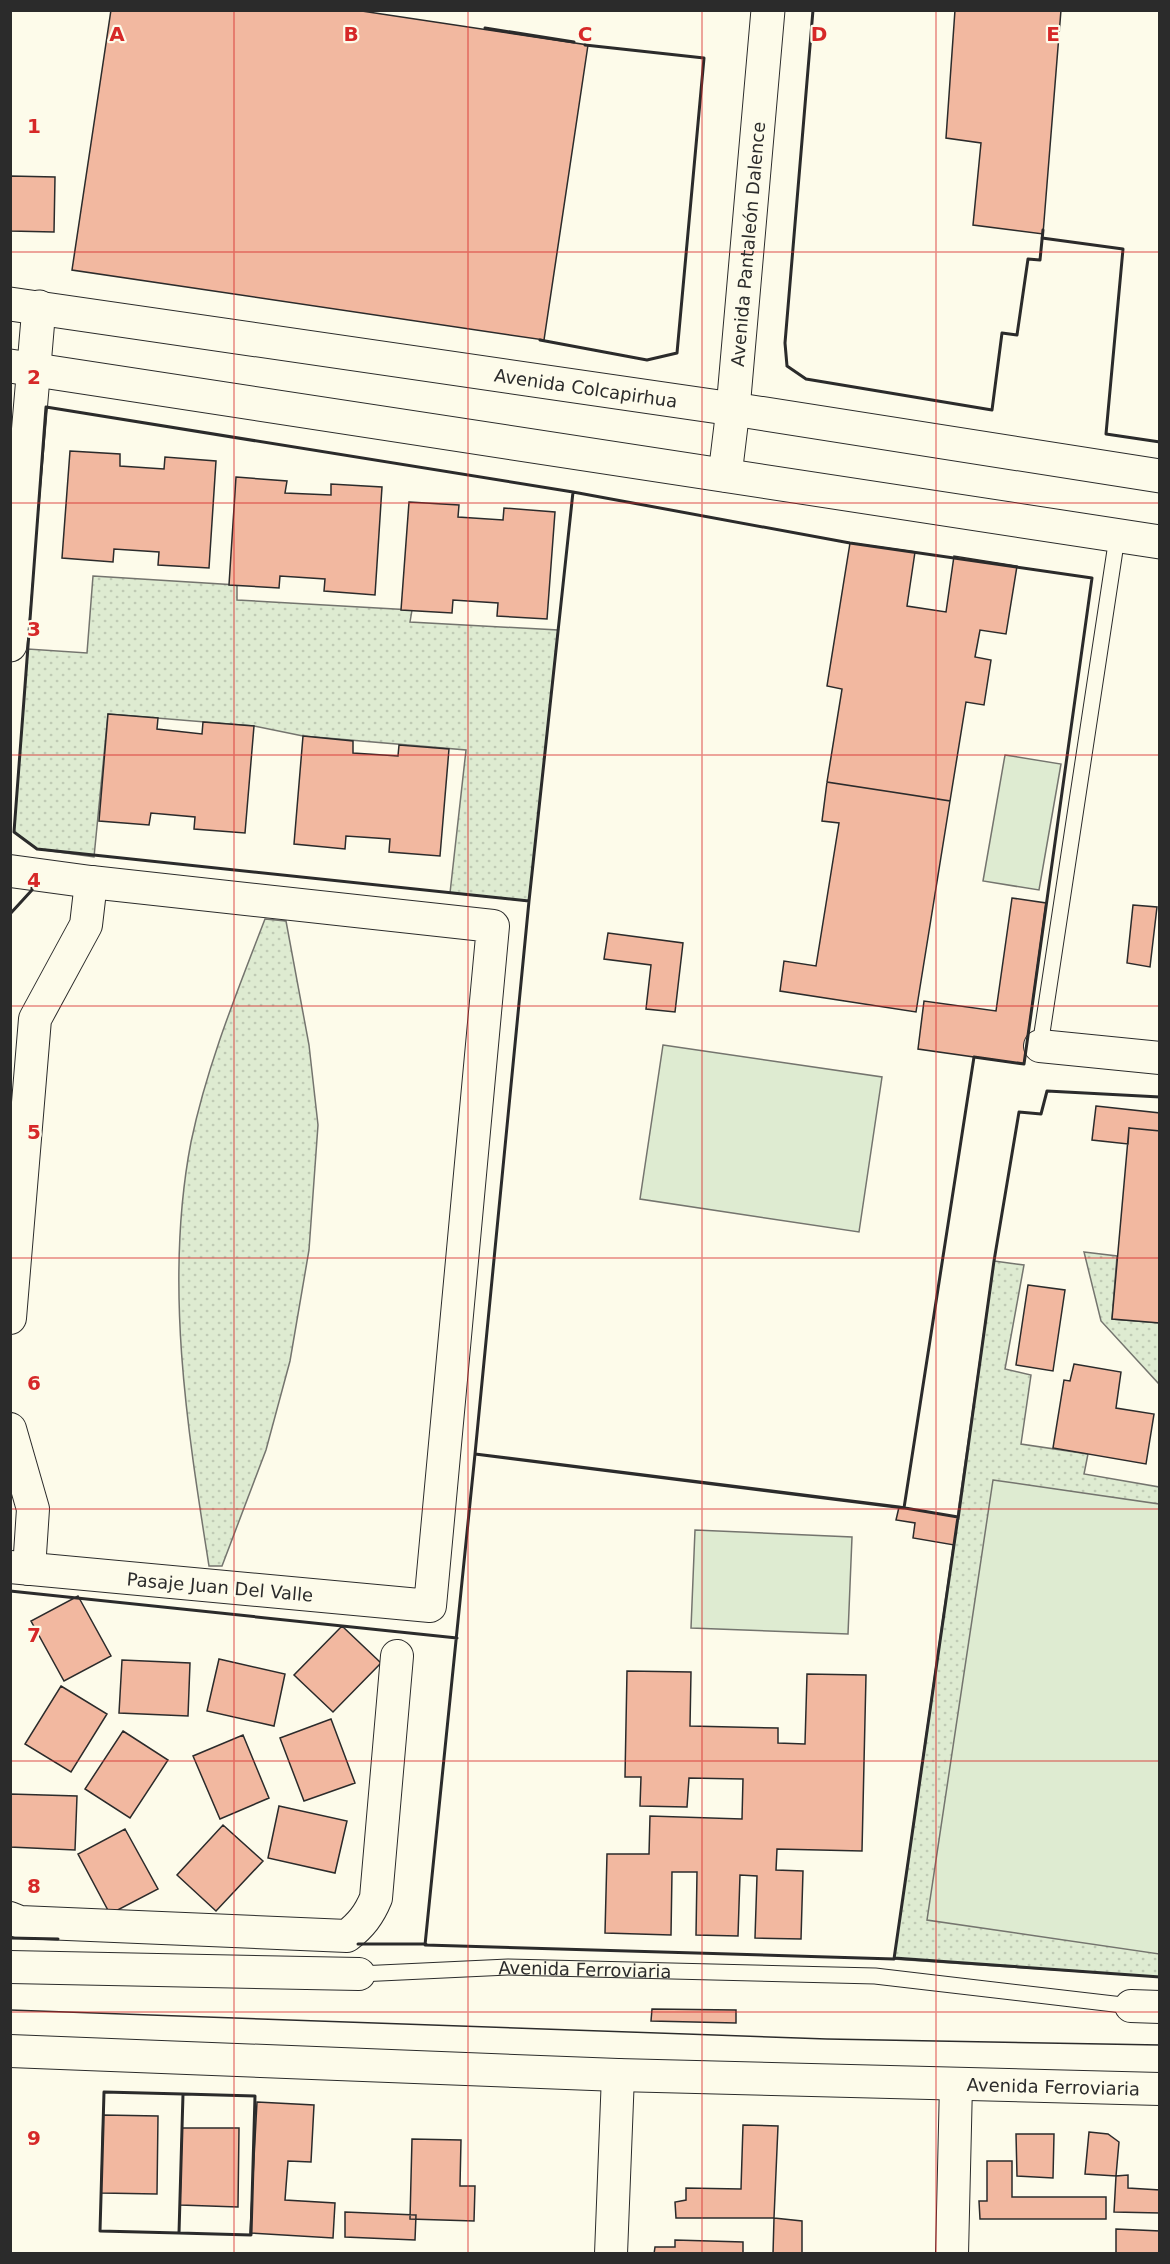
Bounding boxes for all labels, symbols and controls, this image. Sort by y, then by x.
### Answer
text: A [109,22,125,46]
text: B [343,22,359,46]
text: C [578,22,592,46]
text: D [811,22,827,46]
text: E [1046,22,1060,46]
text: 1 [27,114,41,138]
street label: Avenida Pantaleón Dalence [726,121,769,368]
street label: Avenida Colcapirhua [493,364,679,411]
text: 2 [27,365,41,389]
text: 3 [27,617,41,641]
text: 4 [27,868,41,892]
text: 5 [27,1120,41,1144]
text: 6 [27,1371,41,1395]
street label: Pasaje Juan Del Valle [126,1568,314,1606]
text: 7 [27,1623,41,1647]
text: 8 [27,1874,41,1898]
street label: Avenida Ferroviaria [498,1956,672,1982]
street label: Avenida Ferroviaria [966,2074,1140,2099]
text: 9 [27,2126,41,2150]

